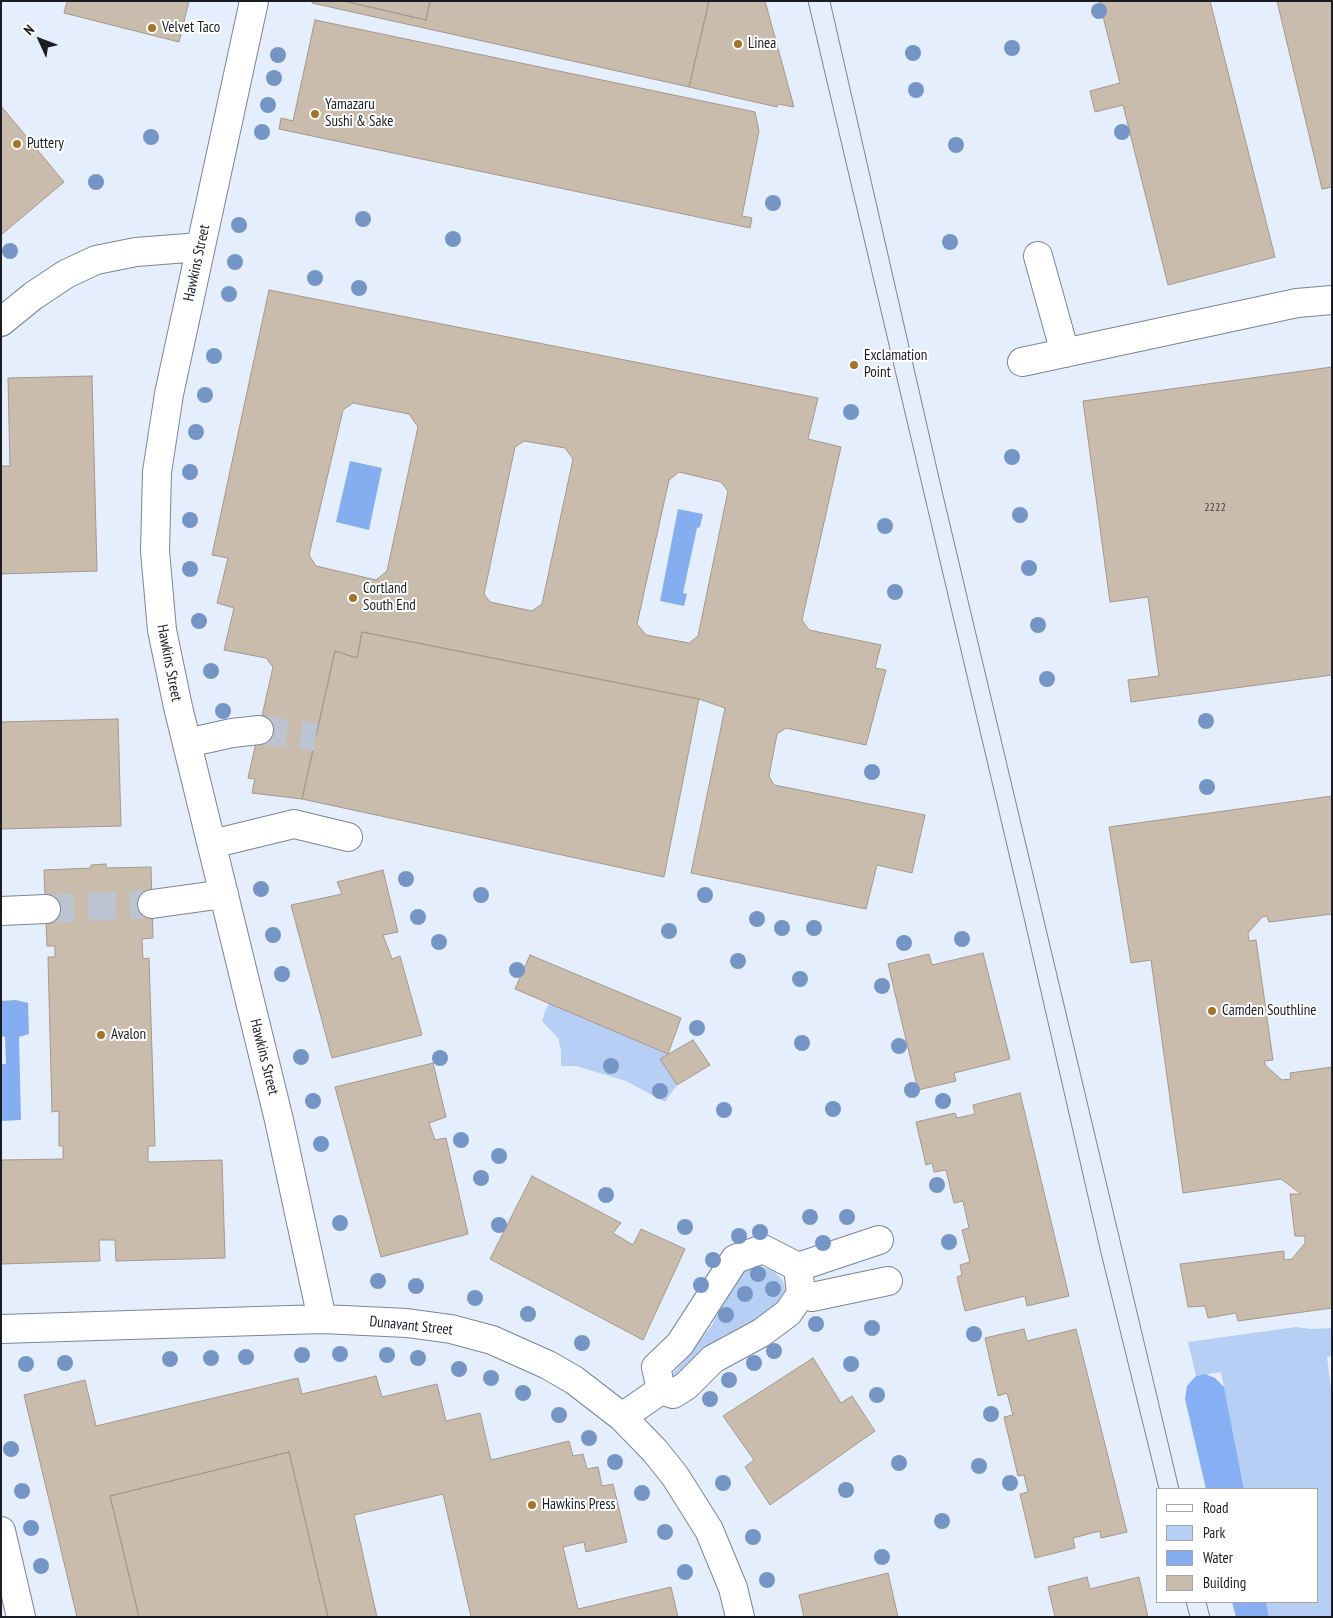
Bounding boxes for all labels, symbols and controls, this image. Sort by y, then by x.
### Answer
north arrow [15,15,65,65]
place label: Velvet Taco [162,19,220,37]
text: N [20,21,38,39]
marker: Velvet Taco [146,22,158,34]
place label: Linea [748,35,776,53]
marker: Linea [732,38,744,50]
place label: Yamazaru Sushi & Sake [325,96,393,131]
marker: Yamazaru Sushi & Sake [309,108,321,120]
place label: Puttery [27,135,64,153]
marker: Puttery [11,138,23,150]
street label: Hawkins Street [180,223,214,303]
place label: Exclamation Point [864,347,927,382]
marker: Exclamation Point [848,359,860,371]
house number: 2222 [1204,501,1226,515]
place label: Cortland South End [363,580,416,615]
marker: Cortland South End [347,592,359,604]
street label: Hawkins Street [153,623,185,703]
place label: Camden Southline [1222,1002,1317,1020]
marker: Camden Southline [1206,1005,1218,1017]
street label: Hawkins Street [246,1017,282,1097]
place label: Avalon [111,1026,146,1044]
marker: Avalon [95,1029,107,1041]
street label: Dunavant Street [368,1313,454,1339]
legend [1156,1488,1318,1603]
place label: Hawkins Press [542,1496,616,1514]
text: Road [1203,1498,1229,1517]
marker: Hawkins Press [526,1499,538,1511]
text: Park [1203,1523,1225,1542]
text: Water [1203,1548,1233,1567]
text: Building [1203,1573,1246,1592]

